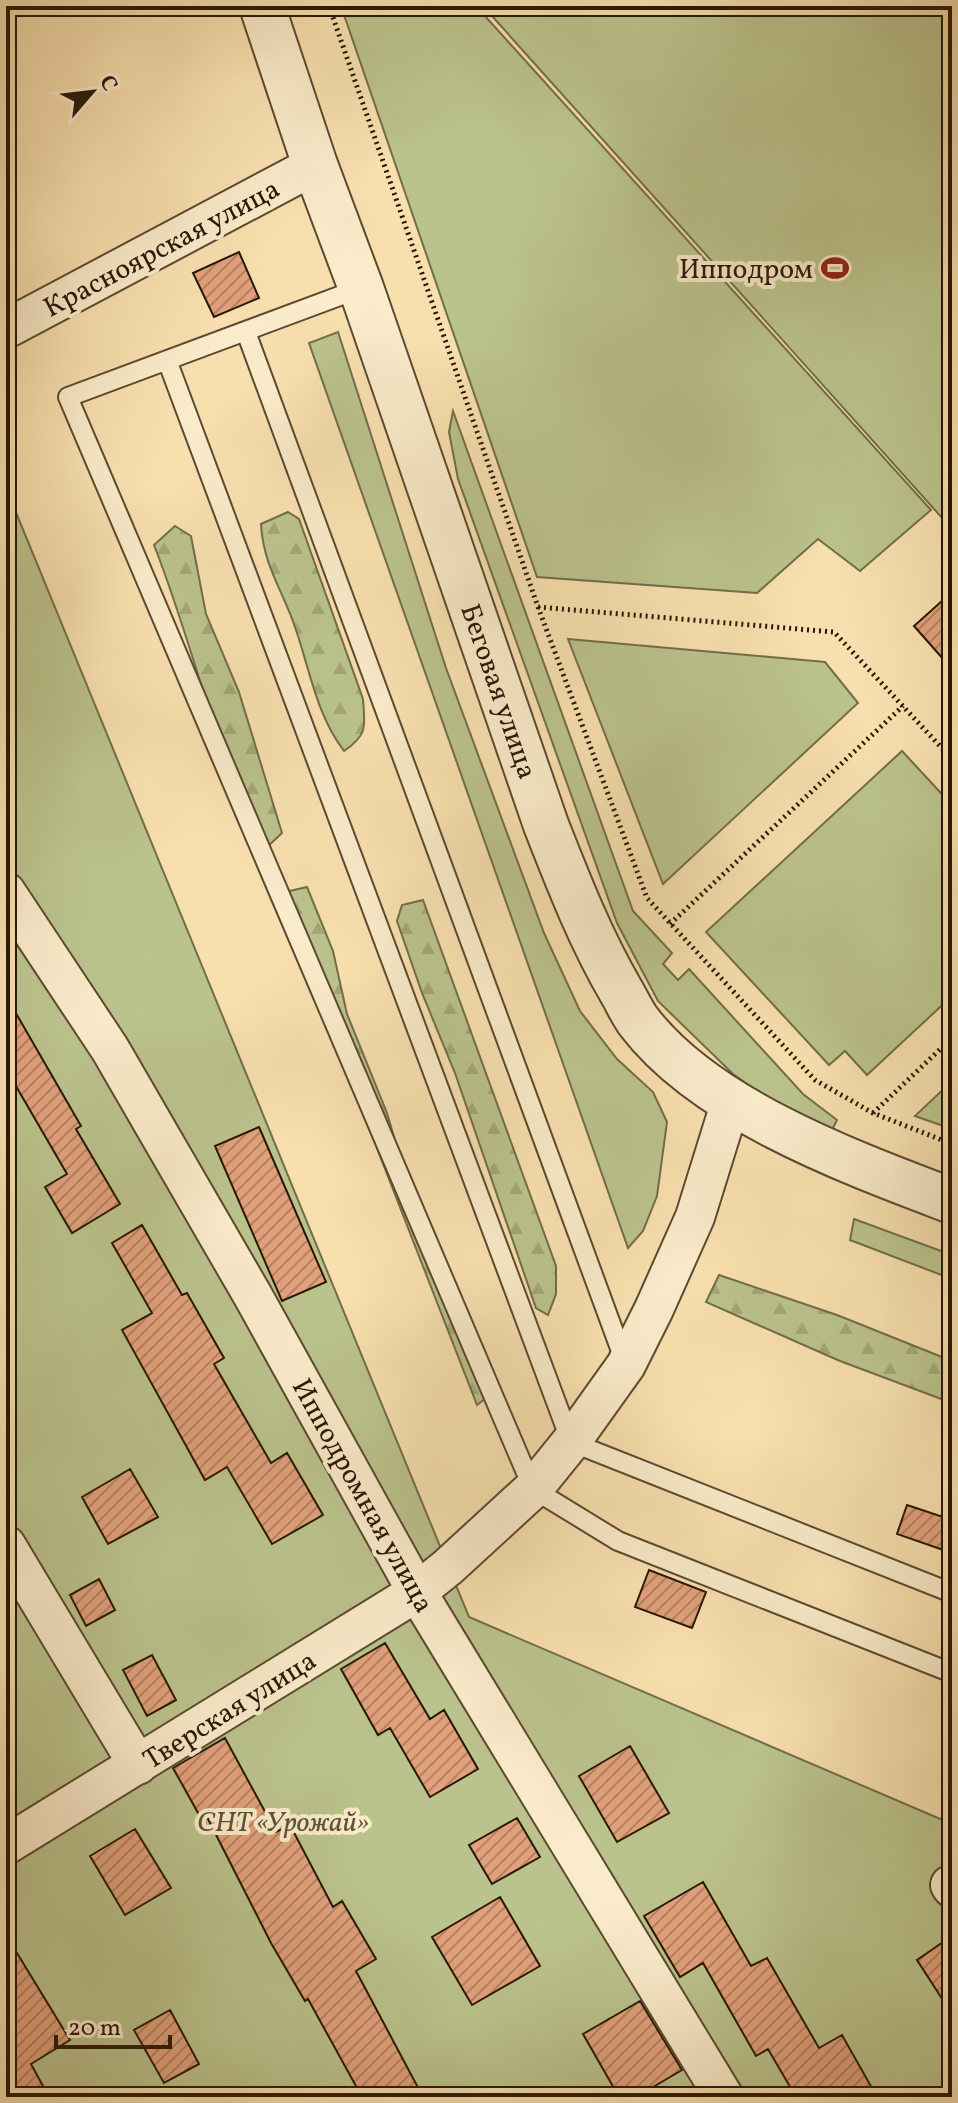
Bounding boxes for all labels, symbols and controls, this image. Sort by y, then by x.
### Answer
north arrow [52,52,132,132]
text: С [90,70,124,97]
street label: Красноярская улица [37,170,287,328]
place label: Ипподром [679,251,813,290]
sports icon: Ипподром [820,253,850,283]
street label: Беговая улица [449,599,546,785]
street label: Ипподромная улица [281,1372,442,1620]
street label: Тверская улица [136,1642,324,1780]
park label: СНТ «Урожай» [197,1804,369,1843]
scale bar [56,1999,170,2049]
text: 20 m [68,2012,121,2046]

